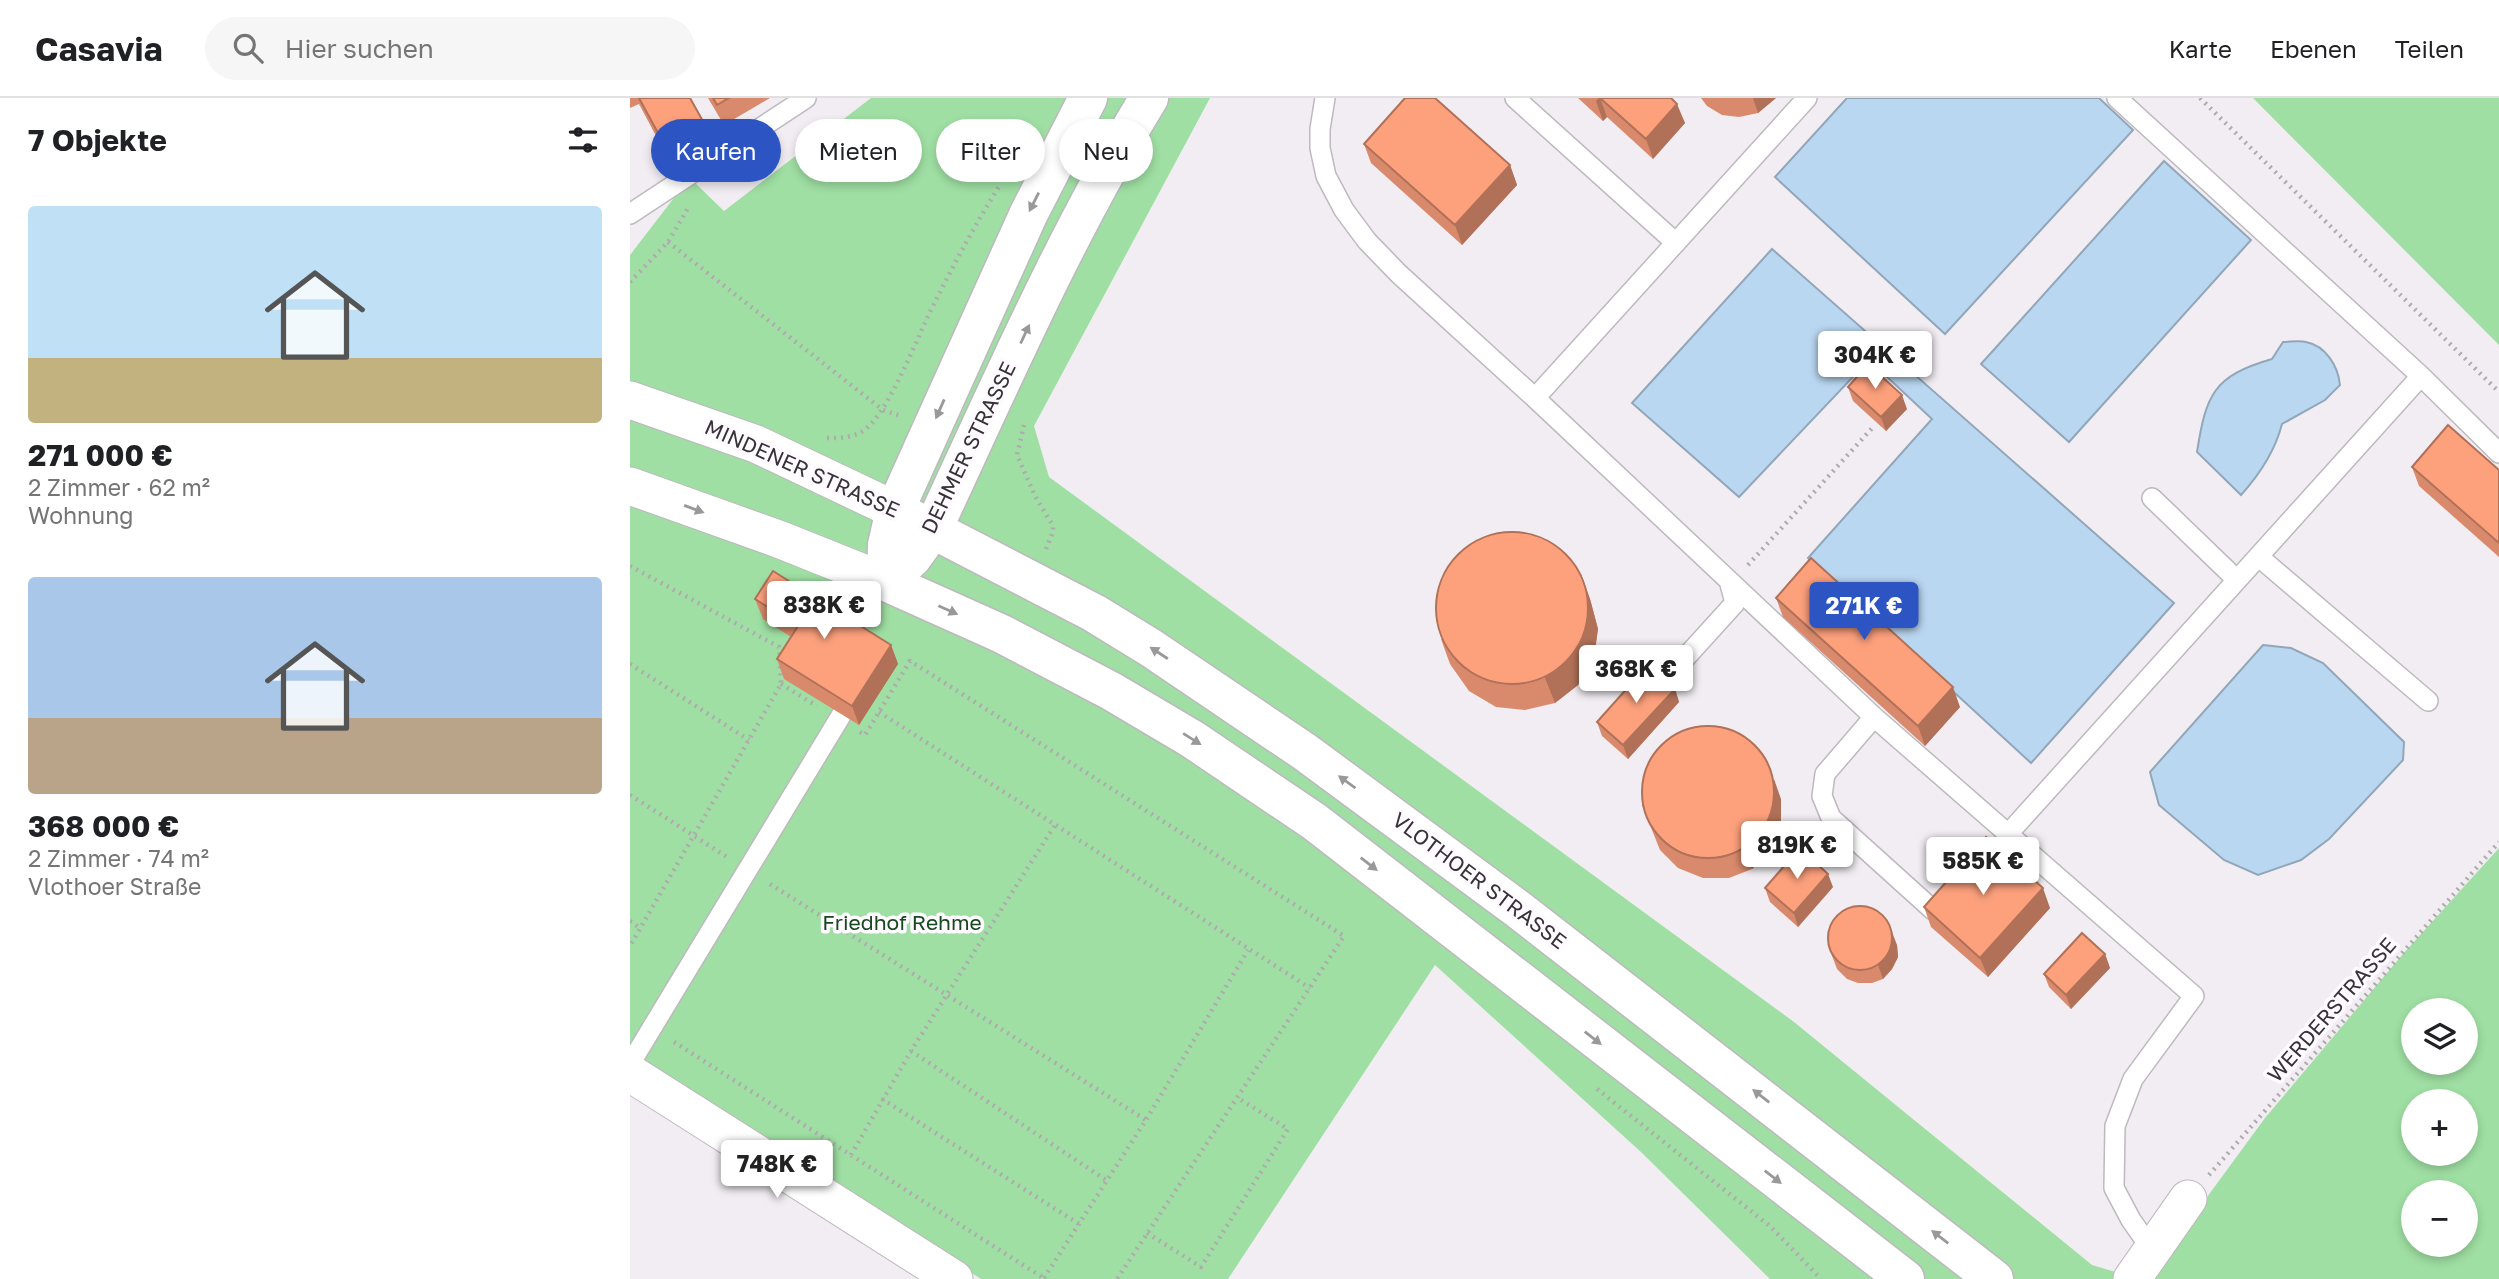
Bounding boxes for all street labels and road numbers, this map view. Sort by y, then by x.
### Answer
street label: DEHMER STRASSE [915,357,1021,538]
street label: MINDENER STRASSE [701,413,904,523]
street label: VLOTHOER STRASSE [1387,806,1572,954]
street label: WERDERSTRASSE [2261,932,2401,1087]

